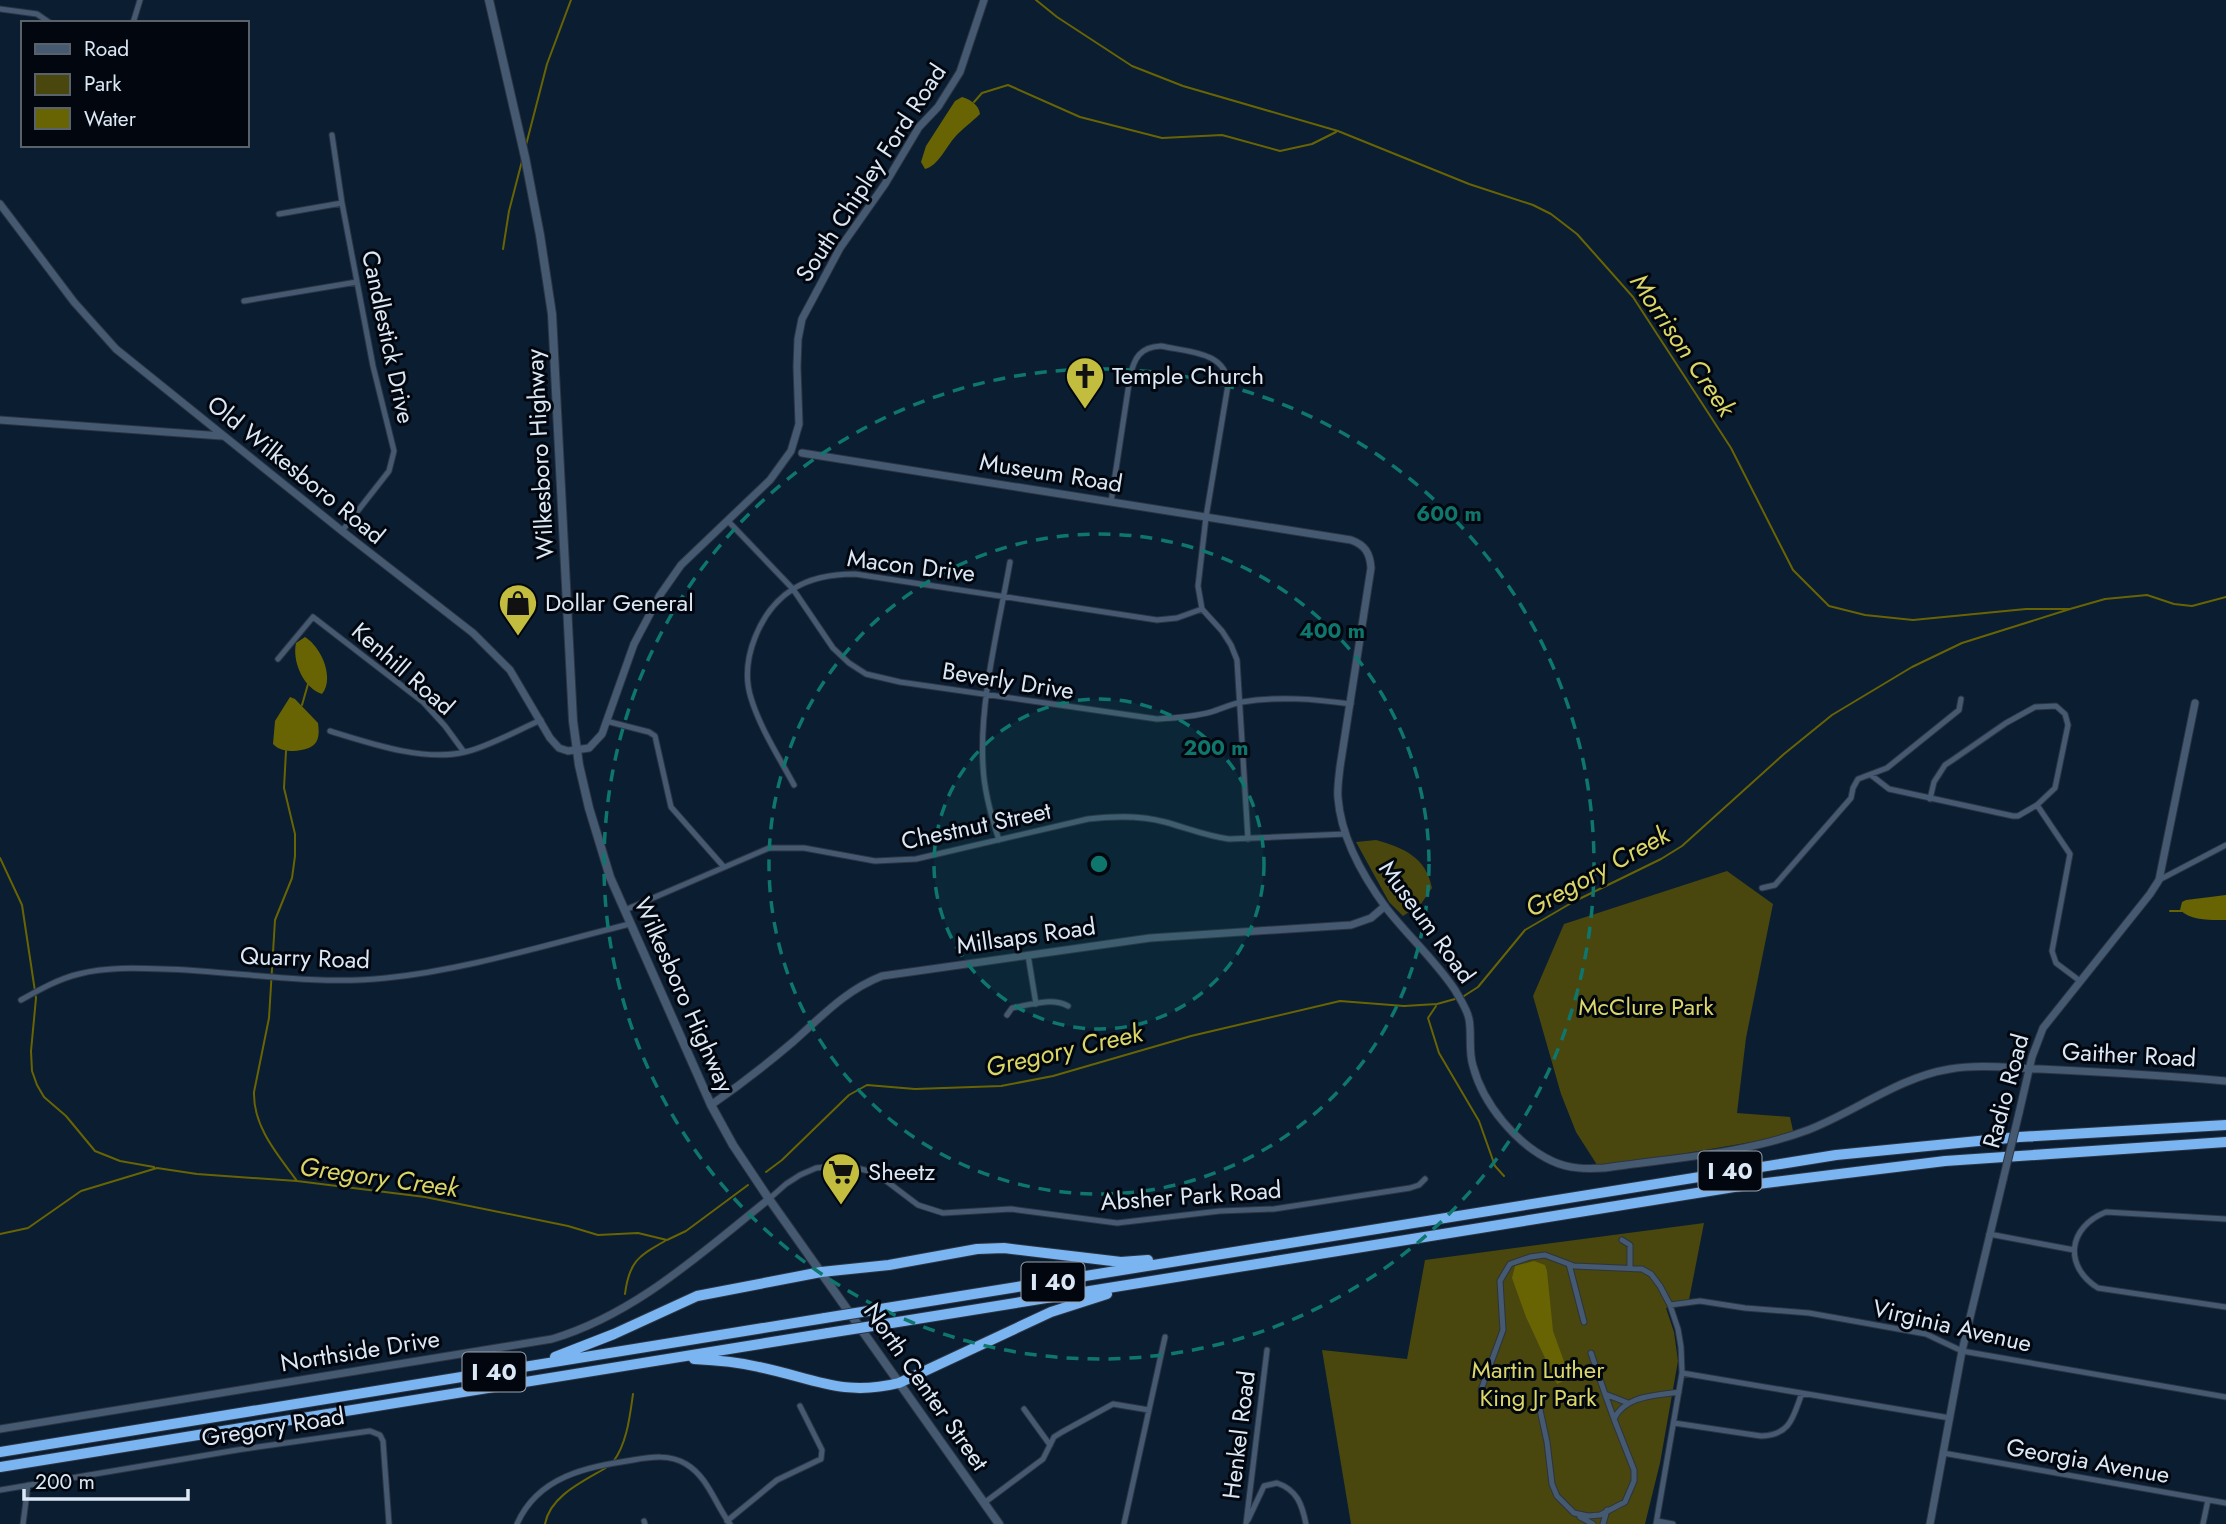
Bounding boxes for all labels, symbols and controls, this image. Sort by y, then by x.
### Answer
legend [21,21,248,147]
text: Road [84,34,129,64]
street label: South Chipley Ford Road [787,57,954,289]
text: Park [84,69,122,99]
text: Water [84,104,137,134]
street label: Candlestick Drive [353,247,424,427]
water label: Morrison Creek [1621,266,1746,426]
street label: Wilkesboro Highway [516,348,562,560]
church icon: Temple Church [1064,355,1106,410]
place label: Temple Church [1112,358,1264,393]
street label: Old Wilkesboro Road [200,387,393,552]
street label: Museum Road [977,444,1125,501]
text: 600 m [1416,499,1482,529]
street label: Macon Drive [845,540,977,591]
shop icon: Dollar General [497,582,539,637]
place label: Dollar General [545,585,694,620]
street label: Kenhill Road [344,614,463,723]
text: 400 m [1299,616,1365,646]
street label: Beverly Drive [940,653,1076,708]
text: 200 m [1183,733,1249,763]
street label: Chestnut Street [898,793,1054,858]
water label: Gregory Creek [1518,815,1678,926]
centre of rings [1087,852,1111,876]
street label: Museum Road [1371,853,1484,990]
street label: Wilkesboro Highway [626,891,743,1099]
street label: Millsaps Road [954,908,1098,963]
street label: Quarry Road [240,938,371,977]
park label: McClure Park [1578,989,1714,1024]
water label: Gregory Creek [982,1013,1148,1087]
street label: Radio Road [1973,1030,2038,1152]
street label: Gaither Road [2061,1034,2197,1075]
water label: Gregory Creek [297,1147,463,1207]
supermarket icon: Sheetz [820,1151,862,1206]
road number: I 40 [1698,1152,1762,1190]
place label: Sheetz [868,1154,935,1189]
street label: Absher Park Road [1099,1172,1283,1219]
road number: I 40 [1021,1262,1084,1302]
street label: Virginia Avenue [1869,1290,2035,1361]
street label: North Center Street [855,1296,998,1478]
street label: Northside Drive [278,1321,442,1380]
road number: I 40 [462,1352,526,1392]
park label: Martin Luther King Jr Park [1472,1352,1605,1415]
street label: Henkel Road [1213,1369,1264,1501]
street label: Gregory Road [199,1398,347,1455]
street label: Georgia Avenue [2004,1429,2173,1492]
scale bar [24,1458,189,1502]
text: 200 m [35,1467,95,1497]

